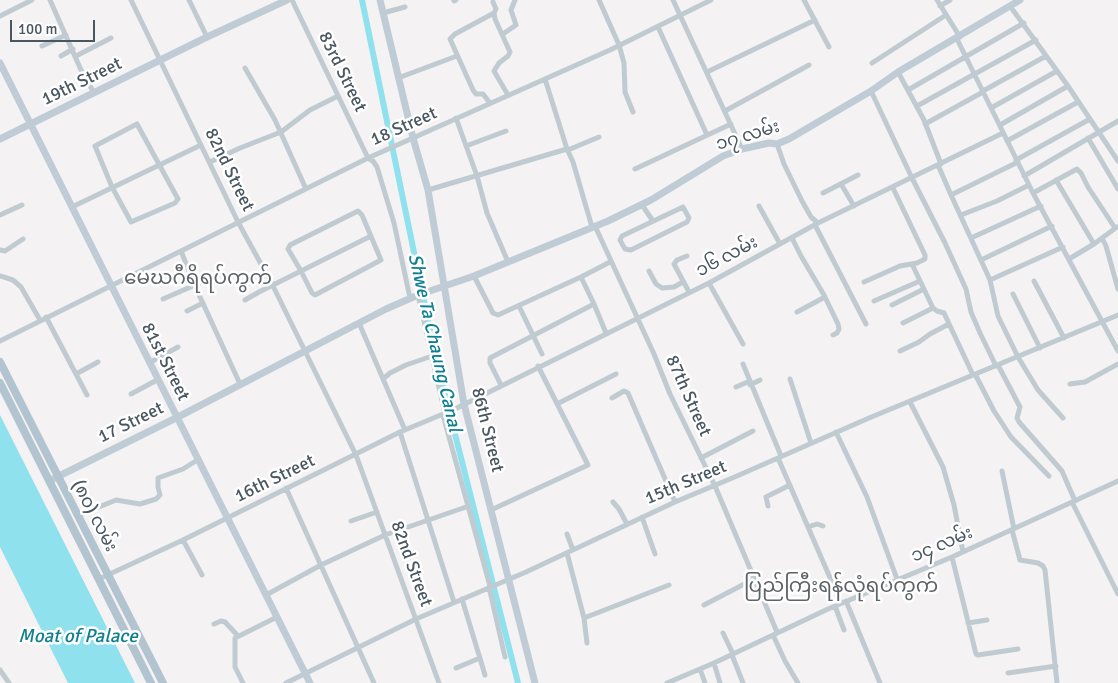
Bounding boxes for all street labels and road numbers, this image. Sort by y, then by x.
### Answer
street label: 83rd Street [313,28,371,116]
street label: 19th Street [38,53,126,111]
street label: 18 Street [367,103,441,151]
street label: ၁၇ လမ်း [714,116,782,156]
street label: 82nd Street [200,125,258,215]
street label: ၁၆ လမ်း [692,232,762,282]
street label: 81st Street [136,319,194,405]
street label: 87th Street [661,352,715,440]
street label: 86th Street [466,385,508,475]
street label: 17 Street [95,398,167,448]
street label: 16th Street [231,450,319,508]
street label: 15th Street [642,456,730,510]
street label: (၈၀) လမ်း [67,476,121,556]
street label: 82nd Street [386,518,436,610]
street label: ၁၄ လမ်း [908,522,976,568]

